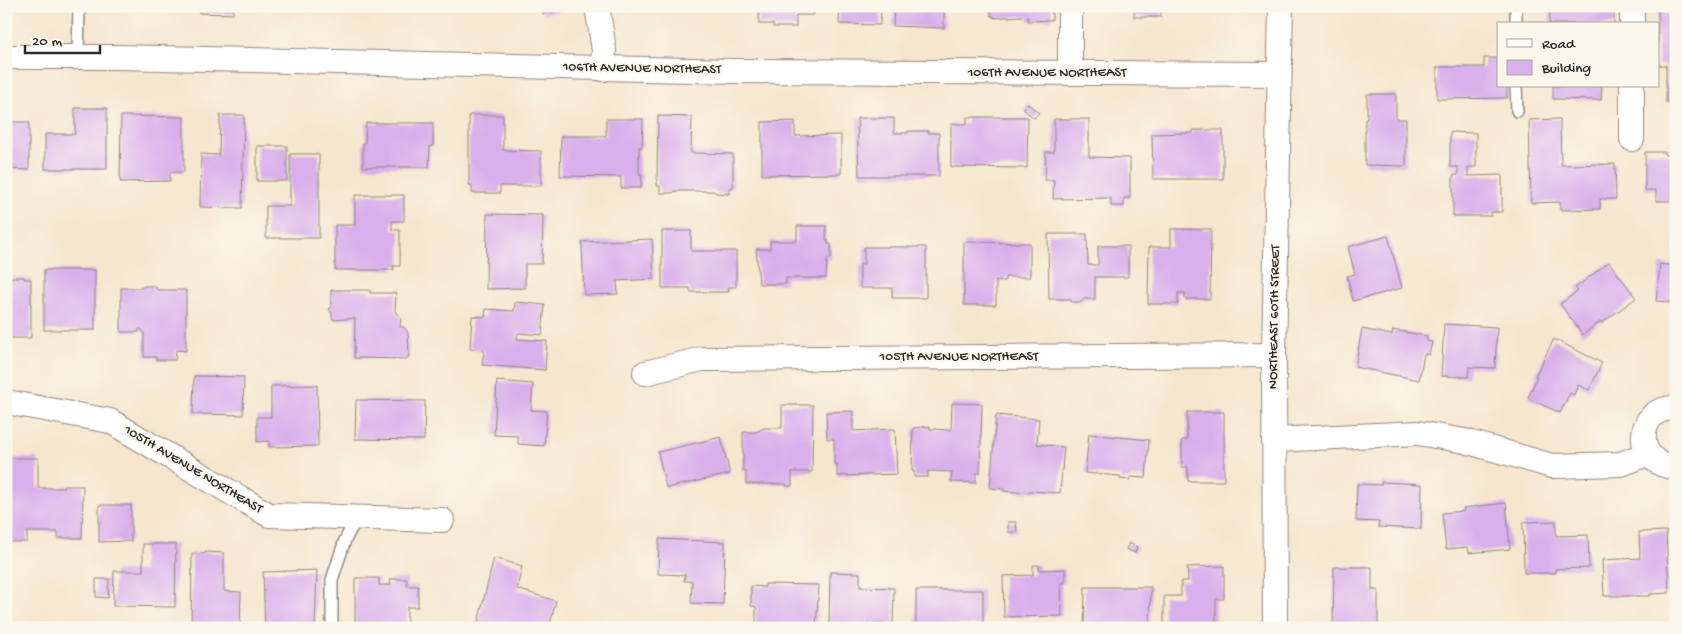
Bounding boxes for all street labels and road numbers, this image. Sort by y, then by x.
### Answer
street label: 106TH AVENUE NORTHEAST [562,59,722,79]
street label: 106TH AVENUE NORTHEAST [967,65,1127,82]
street label: NORTHEAST 60TH STREET [1265,244,1285,389]
street label: 105TH AVENUE NORTHEAST [879,349,1039,366]
street label: 105TH AVENUE NORTHEAST [120,421,266,519]

